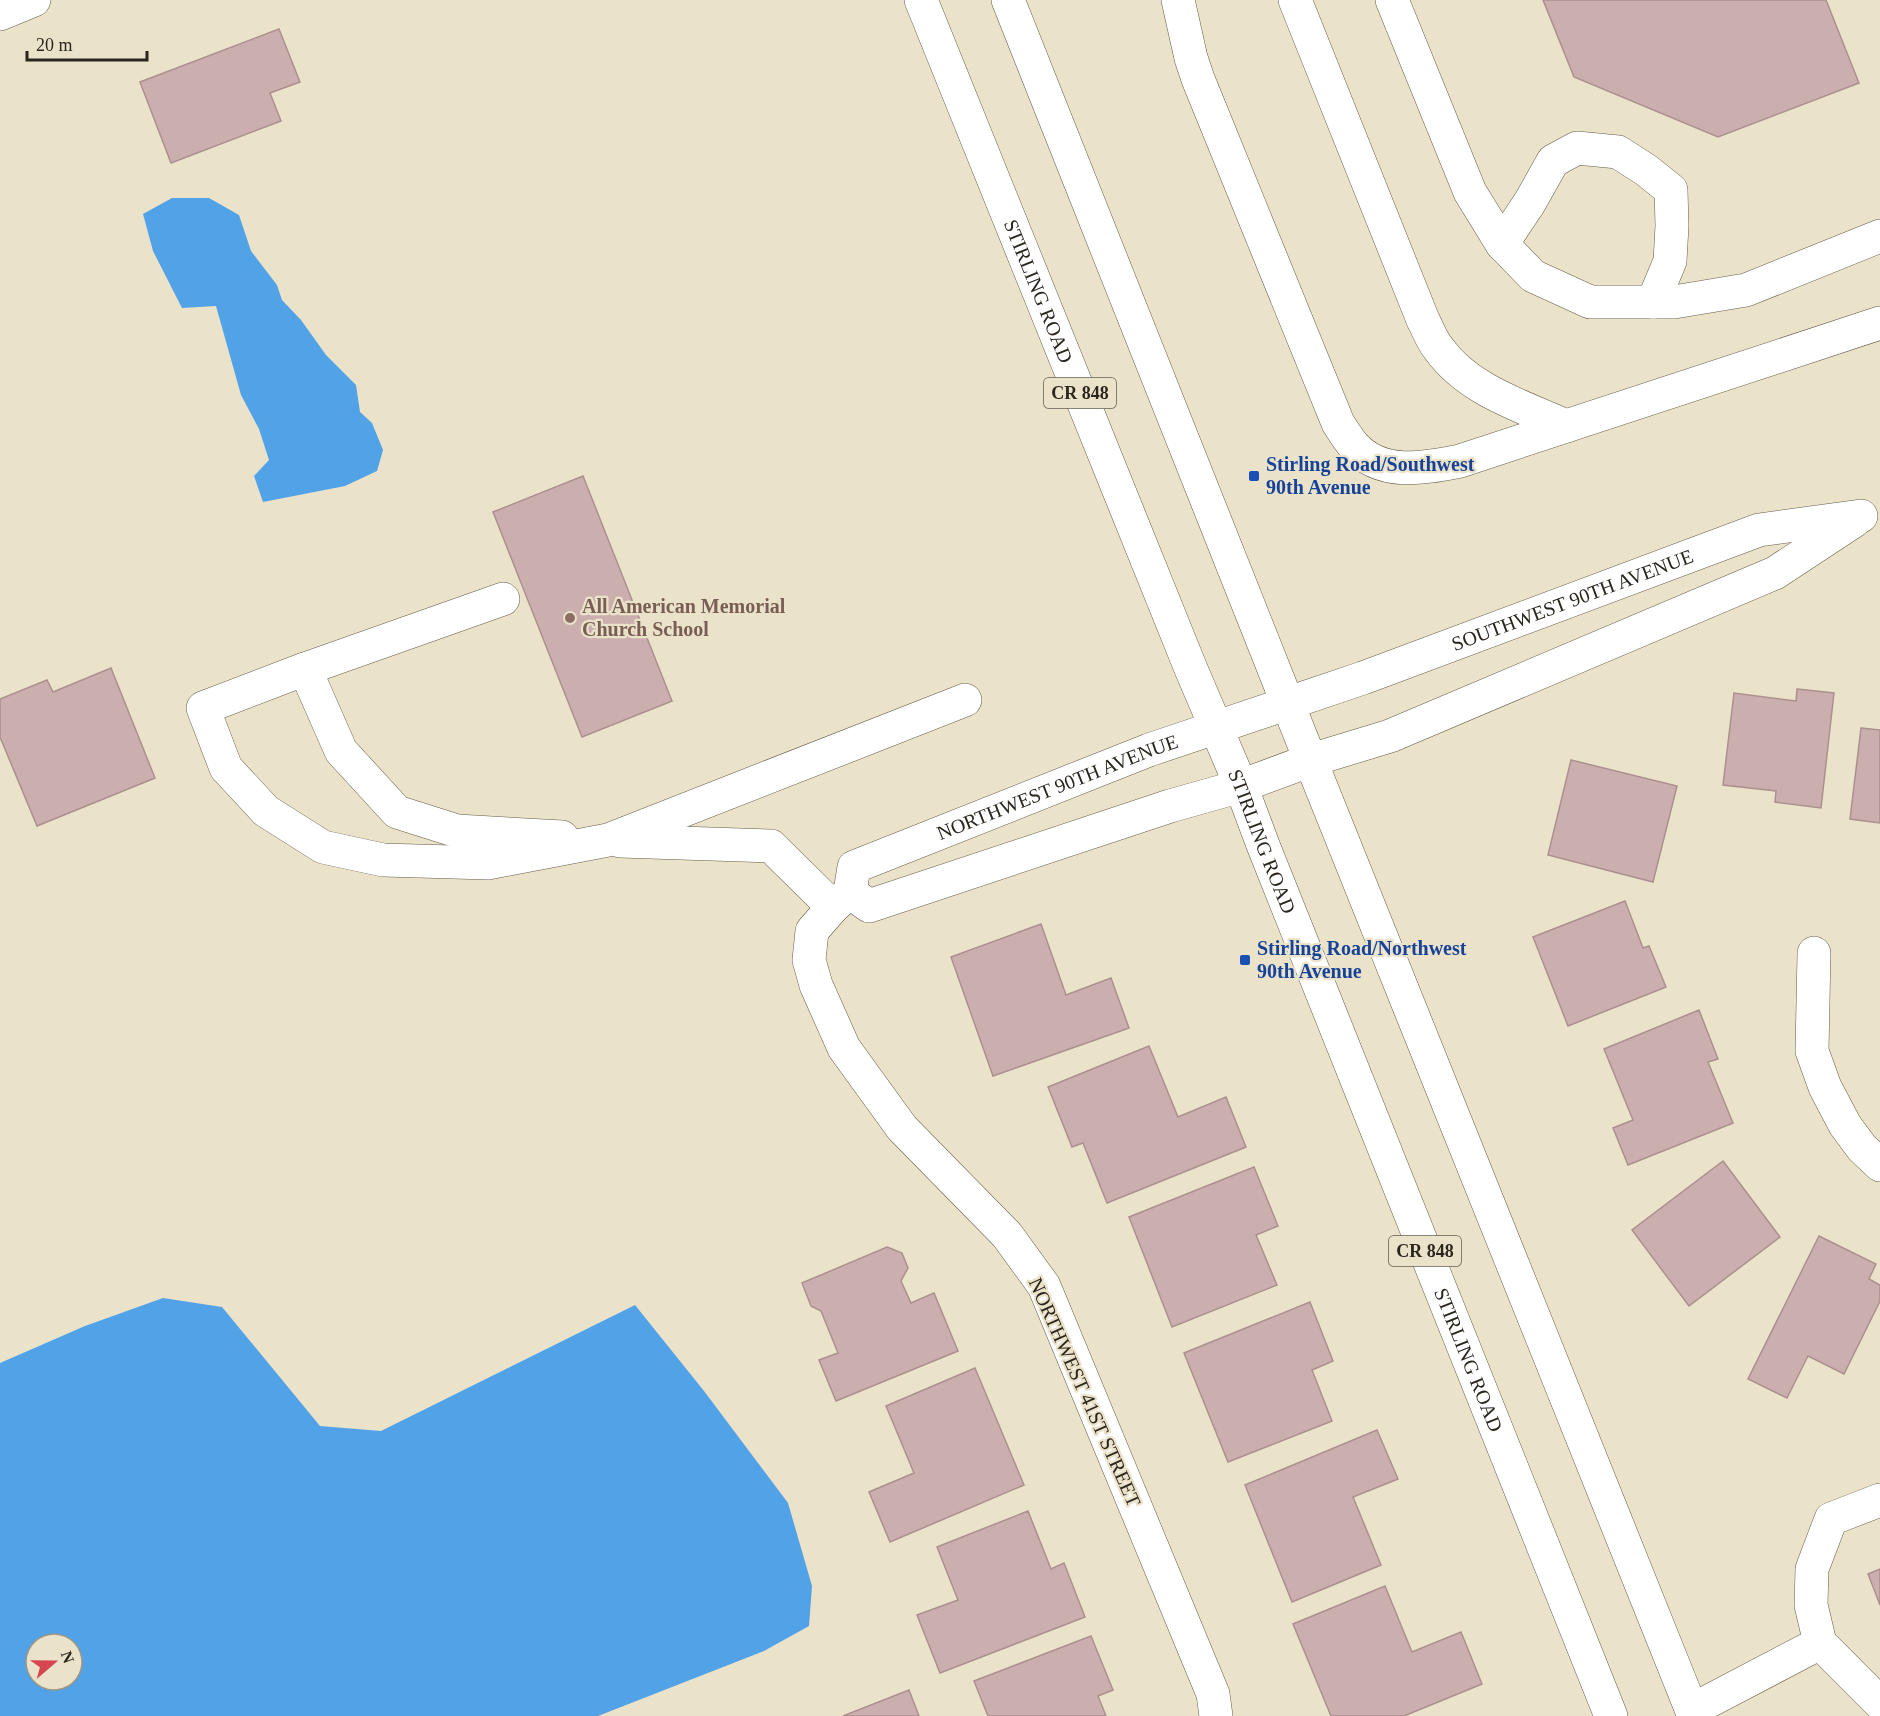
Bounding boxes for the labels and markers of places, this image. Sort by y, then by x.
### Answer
place label: Stirling Road/Southwest 90th Avenue [1266,453,1475,498]
marker: Stirling Road/Southwest 90th Avenue [1247,469,1261,483]
place label: All American Memorial Church School [582,595,786,640]
marker: All American Memorial Church School [563,611,577,625]
place label: Stirling Road/Northwest 90th Avenue [1257,937,1467,982]
marker: Stirling Road/Northwest 90th Avenue [1238,953,1252,967]

